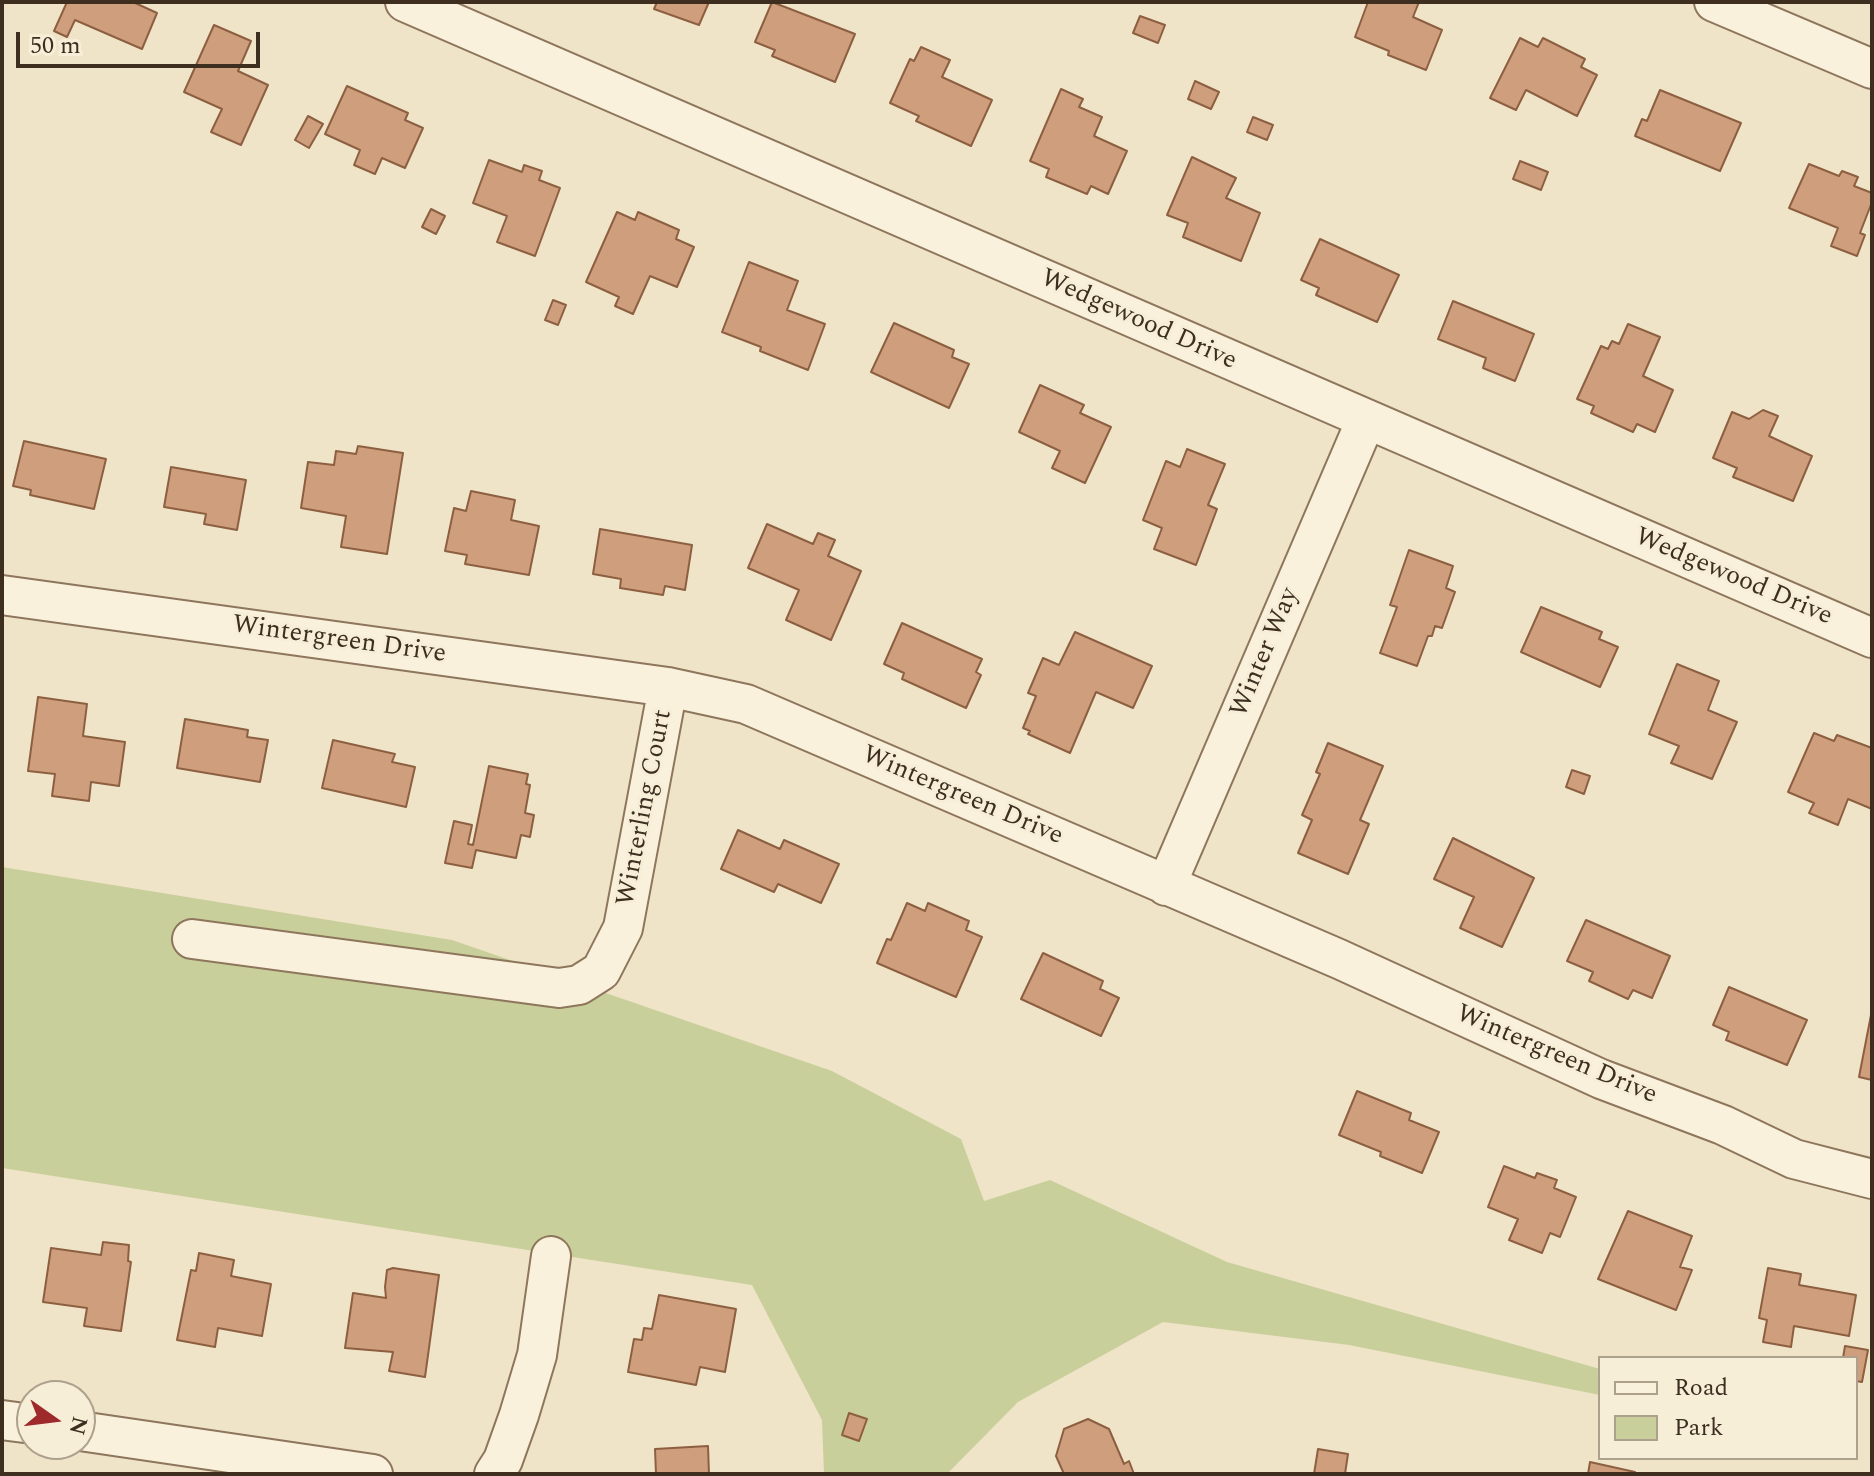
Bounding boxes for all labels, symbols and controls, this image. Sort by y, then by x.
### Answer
scale bar [20,16,264,66]
text: 50 m [30,28,81,64]
street label: Wedgewood Drive [1035,264,1241,378]
street label: Wedgewood Drive [1630,522,1836,634]
street label: Winter Way [1225,584,1307,722]
street label: Wintergreen Drive [230,611,448,671]
street label: Winterling Court [612,707,680,909]
street label: Wintergreen Drive [857,741,1067,853]
street label: Wintergreen Drive [1451,1000,1661,1112]
legend [1598,1356,1858,1460]
text: Road [1674,1370,1728,1406]
north arrow [16,1380,96,1460]
text: Park [1674,1410,1724,1446]
text: N [60,1413,96,1438]

